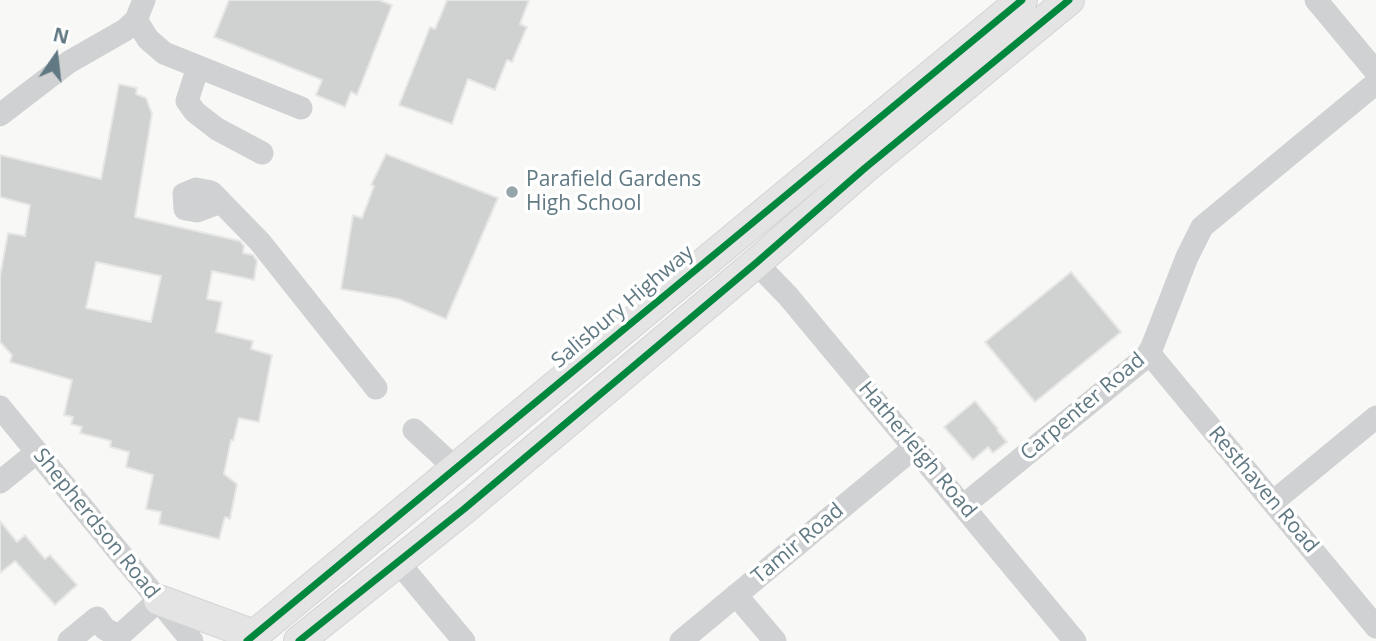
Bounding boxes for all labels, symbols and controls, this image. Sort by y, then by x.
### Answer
north arrow [21,21,91,91]
text: N [50,21,72,50]
place label: Parafield Gardens High School [526,167,701,217]
marker: Parafield Gardens High School [504,184,520,200]
street label: Salisbury Highway [547,240,699,374]
street label: Carpenter Road [1016,348,1150,466]
street label: Hatherleigh Road [853,377,981,523]
street label: Resthaven Road [1203,422,1323,558]
street label: Shepherdson Road [28,444,164,604]
street label: Tamir Road [747,498,849,590]

